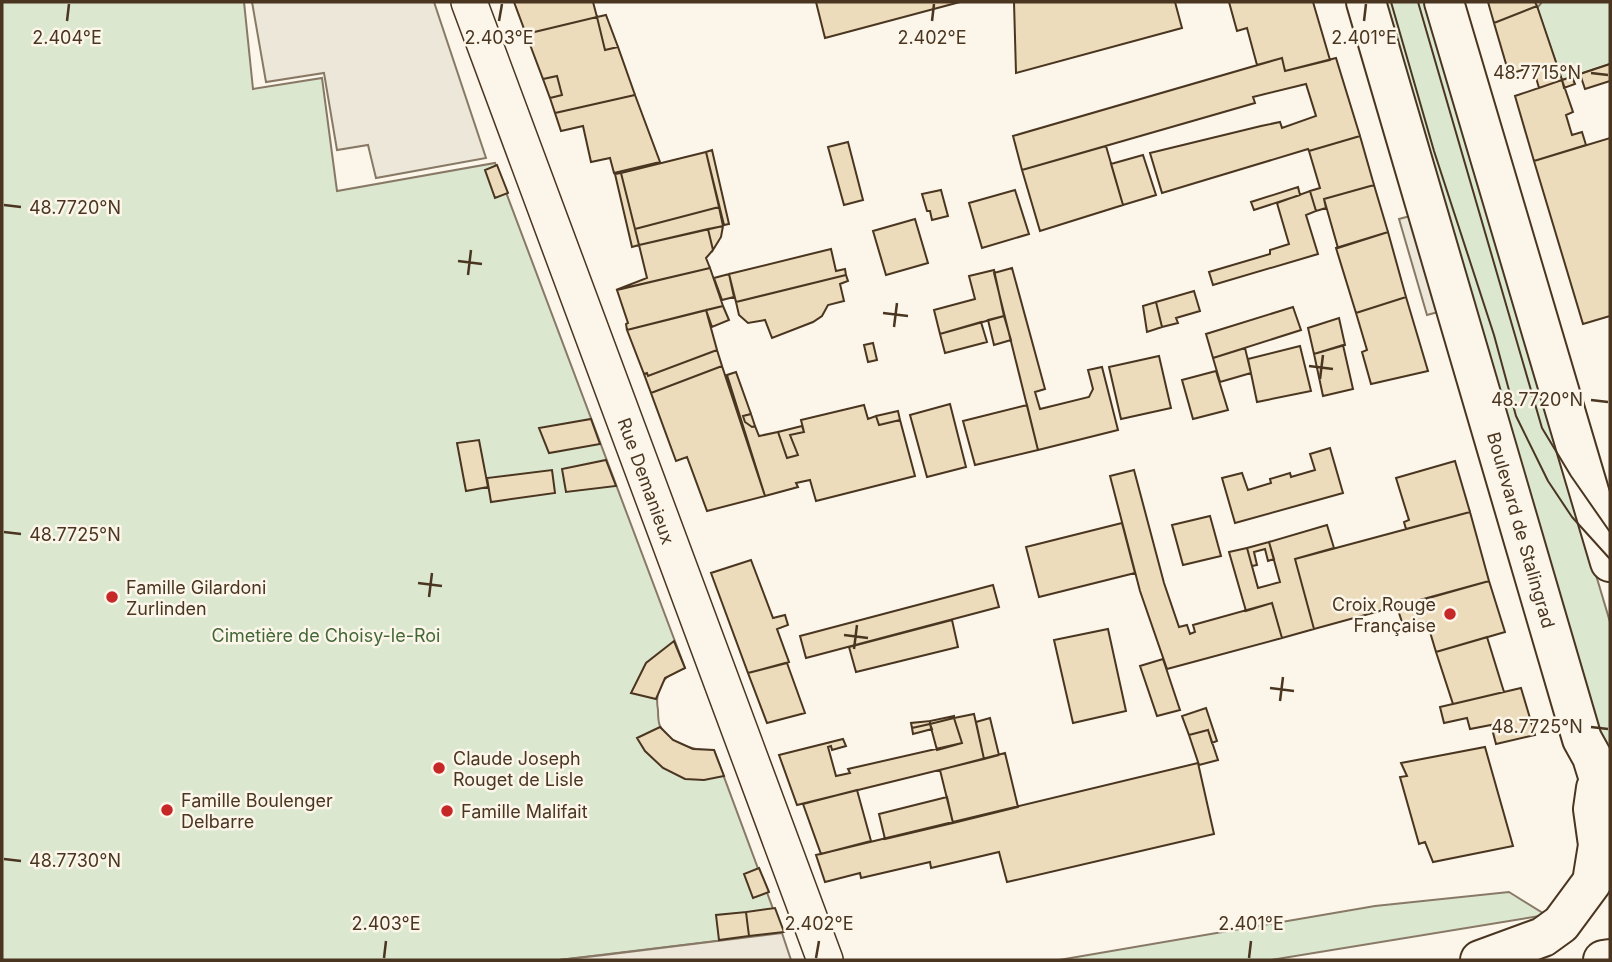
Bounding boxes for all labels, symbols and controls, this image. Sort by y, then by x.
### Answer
text: 2.404°E [32,27,102,48]
text: 2.403°E [464,27,534,48]
text: 2.402°E [897,27,967,48]
text: 2.401°E [1331,27,1397,48]
text: 48.7715°N [1493,62,1581,83]
text: 48.7720°N [29,197,121,218]
text: 48.7720°N [1491,389,1583,410]
street label: Rue Demanieux [613,415,679,547]
street label: Boulevard de Stalingrad [1483,430,1559,630]
text: 48.7725°N [29,524,121,545]
place label: Famille Gilardoni Zurlinden [126,577,266,619]
marker: Famille Gilardoni Zurlinden [104,589,120,605]
place label: Croix Rouge Française [1332,594,1436,636]
marker: Croix Rouge Française [1442,606,1458,622]
park label: Cimetière de Choisy-le-Roi [212,625,440,646]
text: 48.7725°N [1491,716,1583,737]
place label: Claude Joseph Rouget de Lisle [453,748,584,790]
marker: Claude Joseph Rouget de Lisle [431,760,447,776]
place label: Famille Boulenger Delbarre [181,790,333,832]
place label: Famille Malifait [461,801,588,822]
marker: Famille Boulenger Delbarre [159,802,175,818]
marker: Famille Malifait [439,803,455,819]
text: 48.7730°N [29,850,121,871]
text: 2.403°E [351,913,421,934]
text: 2.402°E [784,913,854,934]
text: 2.401°E [1218,913,1284,934]

